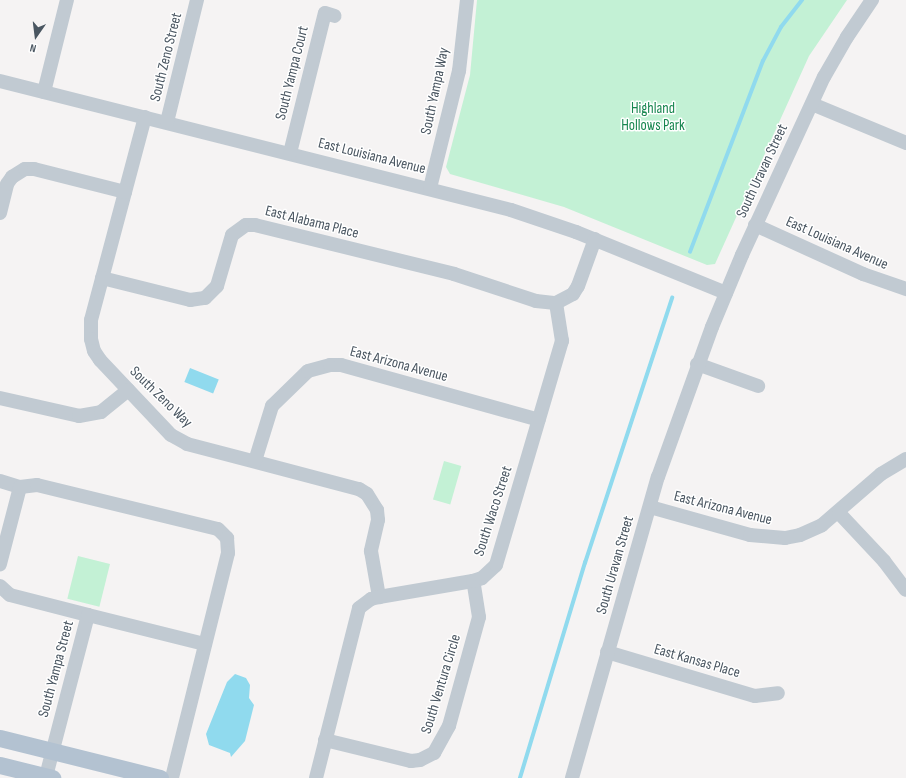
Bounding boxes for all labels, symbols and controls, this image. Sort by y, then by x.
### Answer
street label: South Zeno Street [146,11,186,103]
north arrow [16,16,56,56]
street label: South Yampa Court [272,24,312,122]
text: N [29,41,37,55]
street label: South Yampa Way [417,46,453,136]
park label: Highland Hollows Park [621,99,685,134]
street label: South Uravan Street [732,121,792,221]
street label: East Louisiana Avenue [316,134,428,178]
street label: East Alabama Place [263,202,361,242]
street label: East Louisiana Avenue [783,212,891,274]
street label: East Arizona Avenue [348,342,450,386]
street label: South Zeno Way [126,363,196,431]
street label: South Waco Street [470,464,516,558]
street label: East Arizona Avenue [672,487,774,529]
street label: South Uravan Street [592,514,638,616]
street label: South Yampa Street [34,619,78,719]
street label: South Ventura Circle [417,632,465,736]
street label: East Kansas Place [652,640,742,682]

